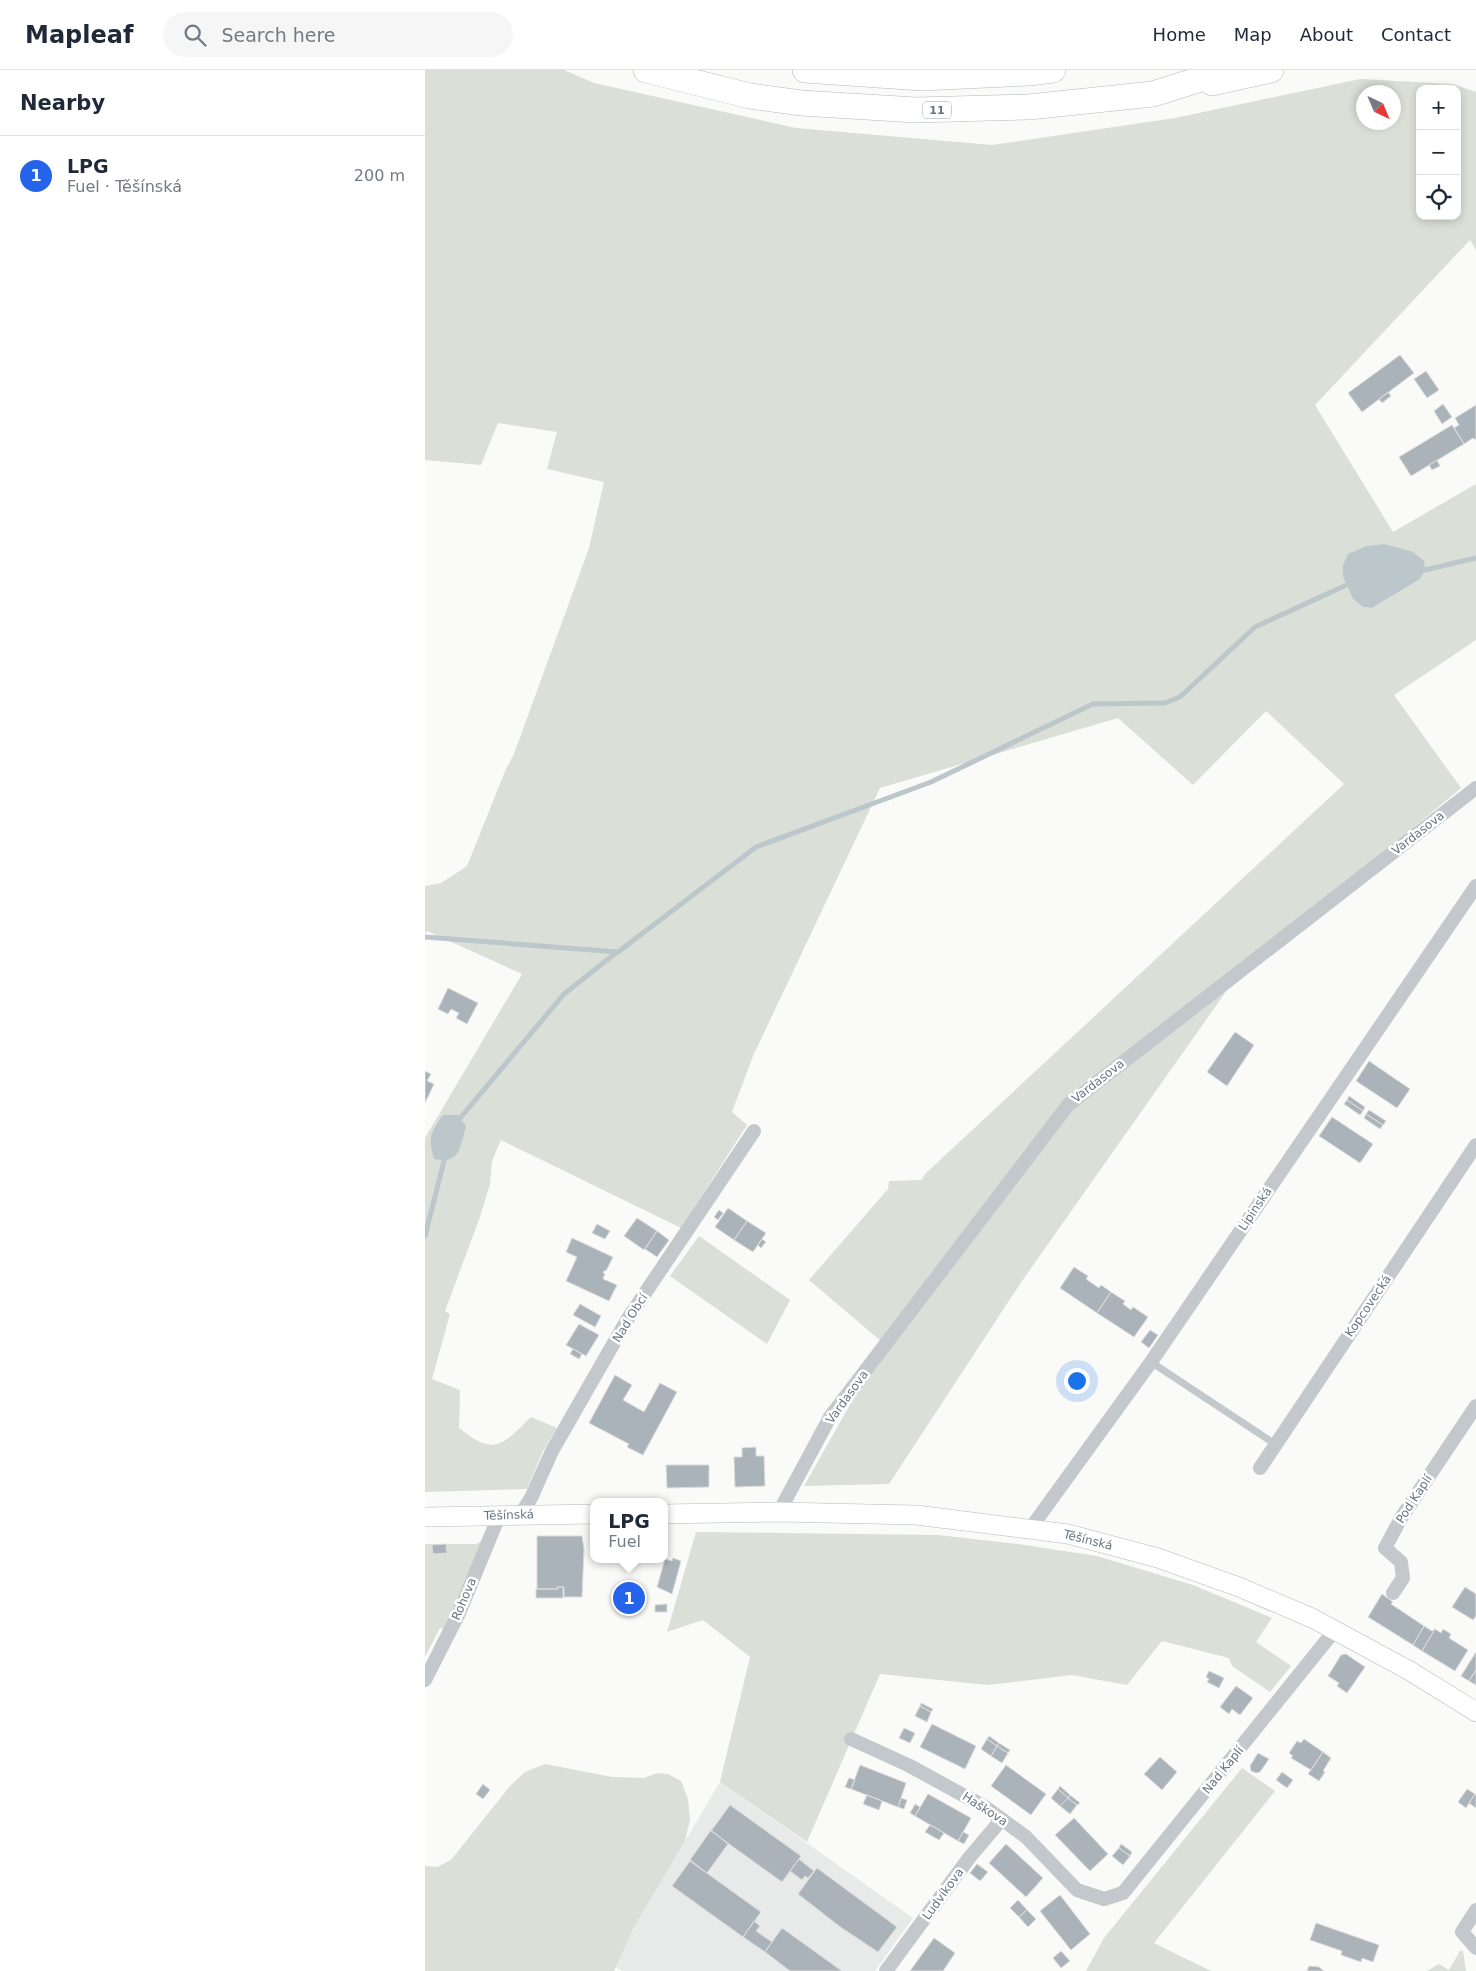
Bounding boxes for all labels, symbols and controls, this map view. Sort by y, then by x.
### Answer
search box [163,12,513,57]
text: Mapleaf [25,21,133,49]
icon: search [181,21,209,49]
text: Search here [221,24,336,46]
text: Home [1153,24,1206,45]
text: Map [1234,24,1272,45]
text: About [1300,24,1353,45]
text: Contact [1381,24,1451,45]
north arrow [1356,85,1401,130]
map controls [1416,85,1461,220]
button: + [1416,85,1461,130]
text: Nearby [20,91,105,115]
road number: 11 [923,102,951,118]
button: − [1416,130,1461,175]
text: LPG [67,155,109,177]
text: 1 [30,166,42,185]
text: 200 m [354,166,405,185]
button: locate [1416,175,1461,220]
text: Fuel · Těšínská [67,177,182,196]
street label: Vardasova [1389,808,1447,858]
street label: Vardasova [1069,1056,1127,1106]
street label: Lipinská [1236,1185,1274,1233]
street label: Kopcovecká [1342,1273,1394,1339]
street label: Nad Obcí [610,1291,651,1345]
street label: Vardasova [823,1368,871,1426]
your location [1064,1368,1090,1394]
street label: Pod Kaplí [1393,1472,1435,1526]
popup [590,1498,668,1563]
street label: Těšínská [483,1507,534,1523]
text: LPG [608,1510,650,1532]
street label: Těšínská [1061,1527,1114,1553]
text: Fuel [608,1532,641,1551]
street label: Rohova [449,1576,479,1622]
pin: 1 [613,1579,645,1617]
street label: Nad Kaplí [1200,1743,1247,1797]
street label: Haškova [960,1789,1010,1829]
street label: Ludvíkova [920,1865,966,1923]

